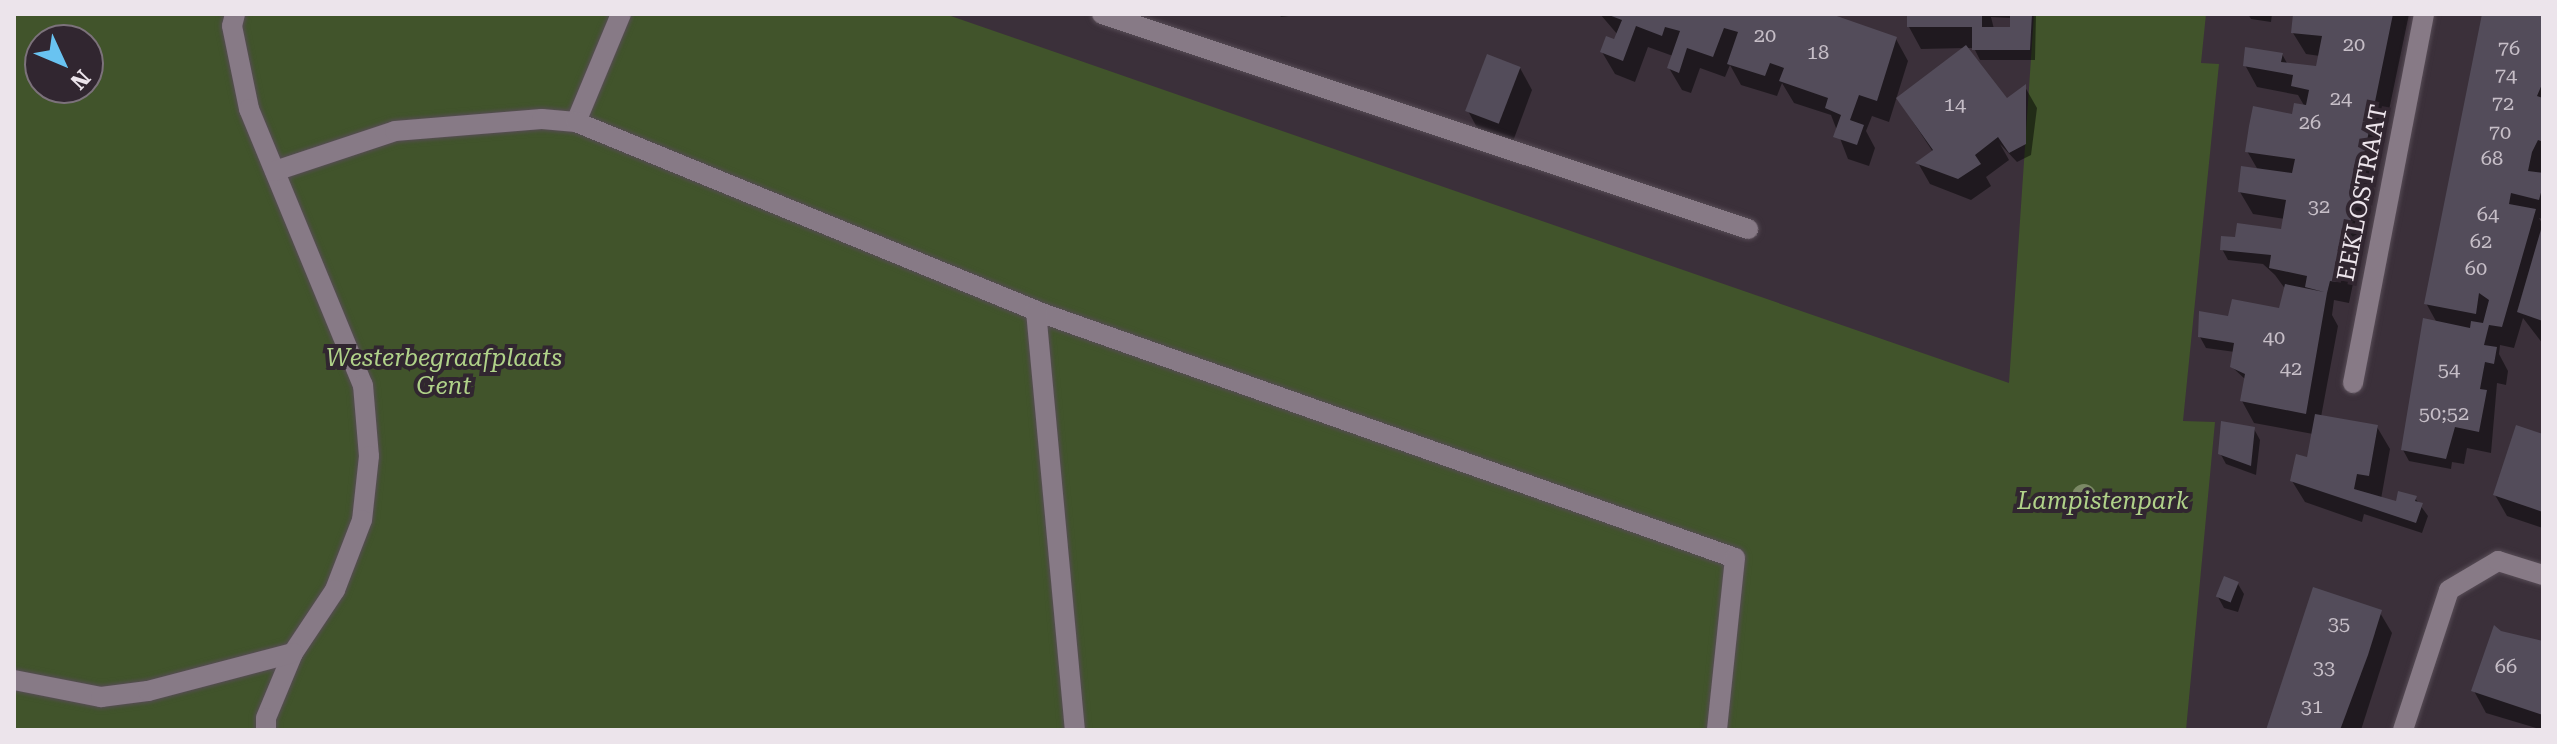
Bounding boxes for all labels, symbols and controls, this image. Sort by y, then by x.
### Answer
house number: 20 [1754,23,1776,47]
north arrow [24,24,104,104]
house number: 20 [2343,32,2365,56]
house number: 76 [2498,36,2520,60]
house number: 18 [1807,40,1829,64]
house number: 74 [2495,63,2517,87]
text: N [65,65,95,94]
house number: 24 [2330,86,2352,110]
house number: 72 [2492,91,2514,115]
house number: 14 [1944,92,1966,116]
street label: EEKLOSTRAAT [2332,102,2394,284]
house number: 26 [2299,110,2321,134]
house number: 70 [2489,120,2511,144]
house number: 68 [2481,146,2503,170]
house number: 32 [2308,194,2330,218]
house number: 64 [2477,202,2499,226]
house number: 62 [2470,229,2492,253]
house number: 60 [2465,256,2487,280]
house number: 40 [2263,325,2285,349]
park label: Westerbegraafplaats Gent [326,345,562,401]
house number: 42 [2280,356,2302,380]
house number: 54 [2438,357,2460,381]
house number: 50;52 [2419,401,2469,425]
park label: Lampistenpark [2017,488,2189,516]
house number: 35 [2328,611,2350,635]
house number: 66 [2495,654,2517,678]
house number: 33 [2313,655,2335,679]
house number: 31 [2301,694,2323,718]

